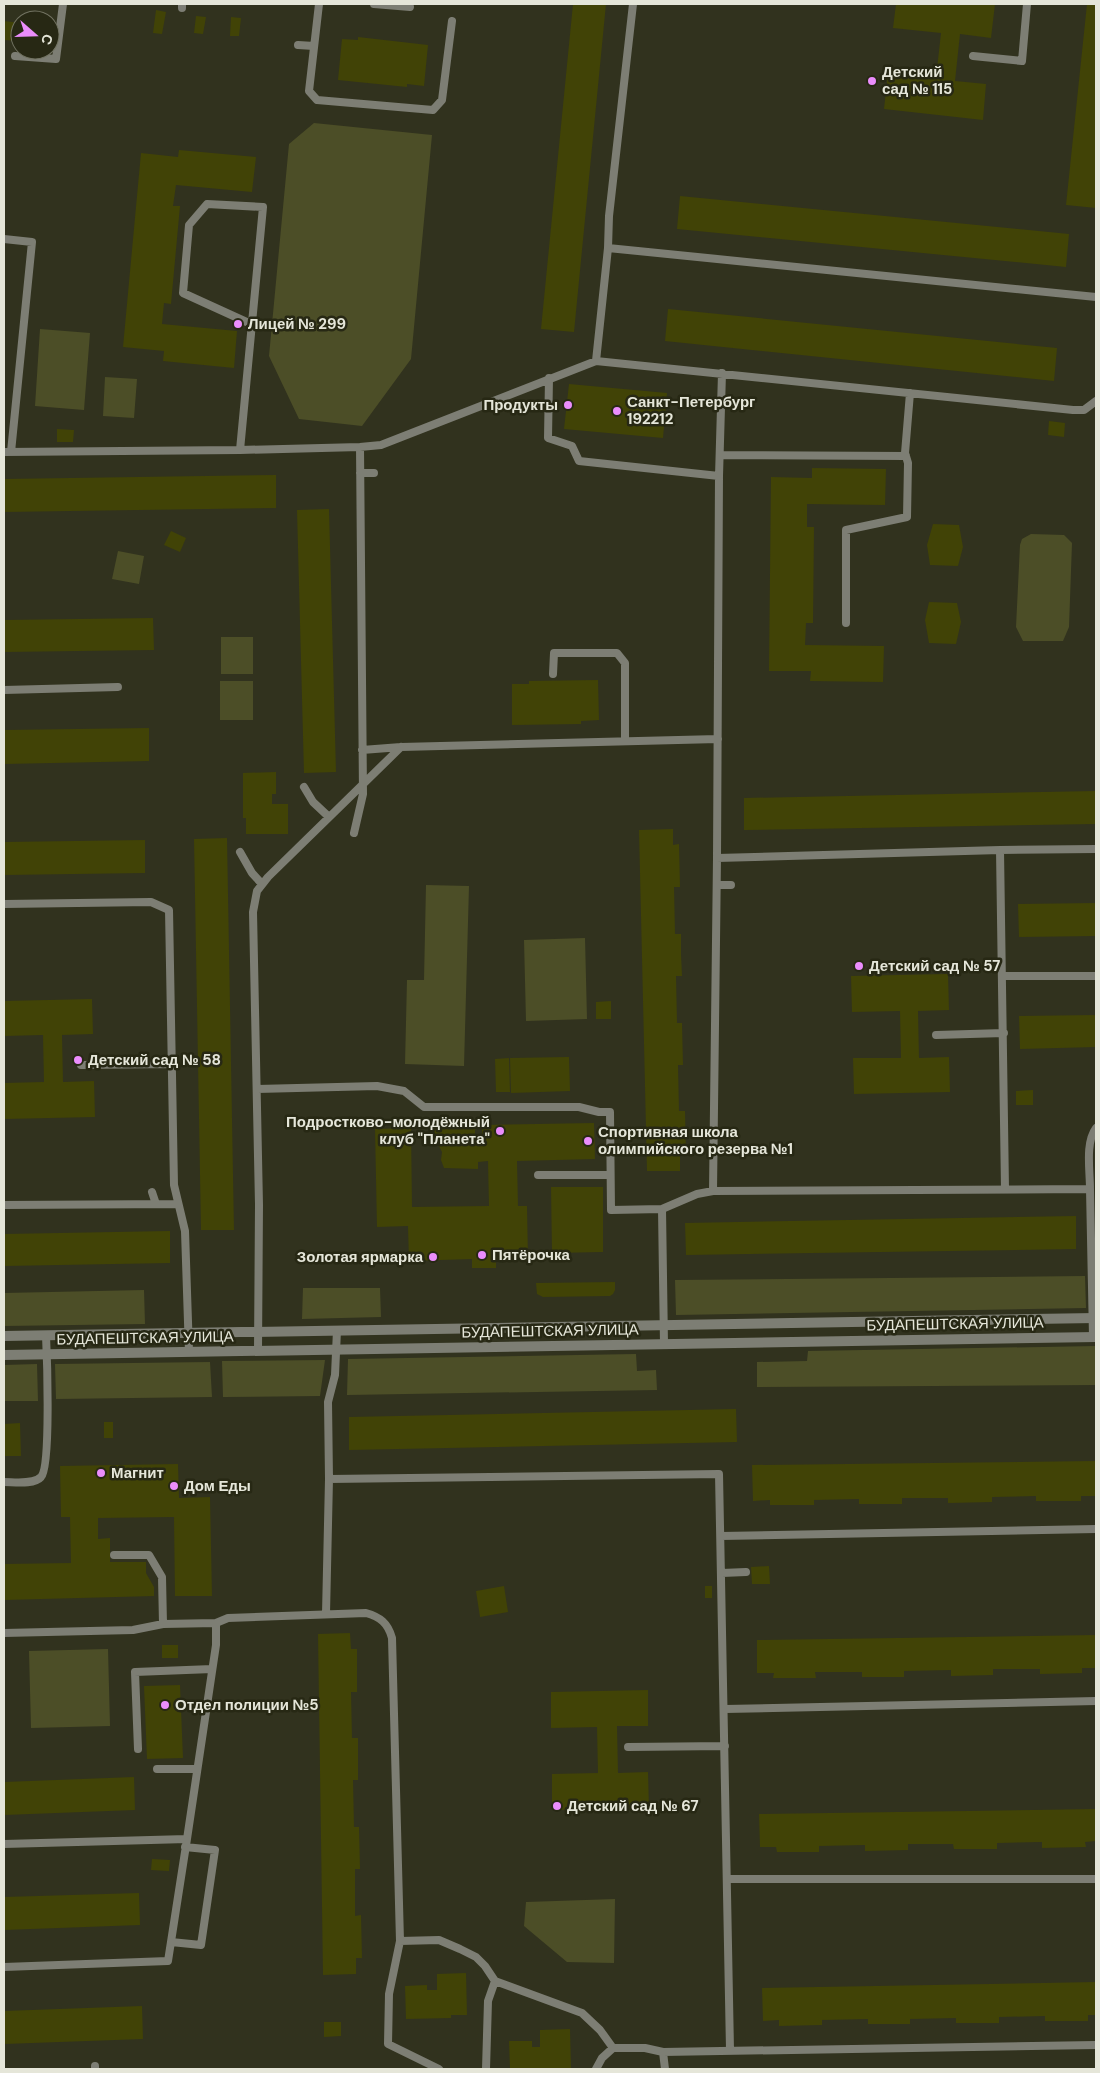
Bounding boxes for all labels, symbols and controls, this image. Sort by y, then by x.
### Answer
north arrow [10,10,60,60]
text: С [37,32,57,47]
place label: Детский сад № 115 [882,62,952,99]
marker: Детский сад № 115 [866,75,878,87]
place label: Лицей № 299 [248,314,346,334]
marker: Лицей № 299 [232,318,244,330]
place label: Санкт-Петербург 192212 [627,392,755,429]
place label: Продукты [483,395,558,415]
marker: Продукты [562,399,574,411]
marker: Санкт-Петербург 192212 [611,405,623,417]
place label: Детский сад № 57 [869,956,1000,976]
marker: Детский сад № 57 [853,960,865,972]
place label: Детский сад № 58 [88,1050,221,1070]
marker: Детский сад № 58 [72,1054,84,1066]
place label: Подростково-молодёжный клуб "Планета" [286,1112,490,1149]
place label: Спортивная школа олимпийского резерва №1 [598,1122,793,1159]
marker: Подростково-молодёжный клуб "Планета" [494,1125,506,1137]
marker: Спортивная школа олимпийского резерва №1 [582,1135,594,1147]
place label: Пятёрочка [492,1245,570,1265]
place label: Золотая ярмарка [297,1247,424,1267]
marker: Пятёрочка [476,1249,488,1261]
marker: Золотая ярмарка [427,1251,439,1263]
street label: БУДАПЕШТСКАЯ УЛИЦА [866,1312,1044,1336]
street label: БУДАПЕШТСКАЯ УЛИЦА [461,1319,639,1343]
street label: БУДАПЕШТСКАЯ УЛИЦА [56,1326,234,1350]
place label: Магнит [111,1463,164,1483]
marker: Магнит [95,1467,107,1479]
place label: Дом Еды [184,1476,251,1496]
marker: Дом Еды [168,1480,180,1492]
place label: Отдел полиции №5 [175,1695,319,1715]
marker: Отдел полиции №5 [159,1699,171,1711]
place label: Детский сад № 67 [567,1796,699,1816]
marker: Детский сад № 67 [551,1800,563,1812]

